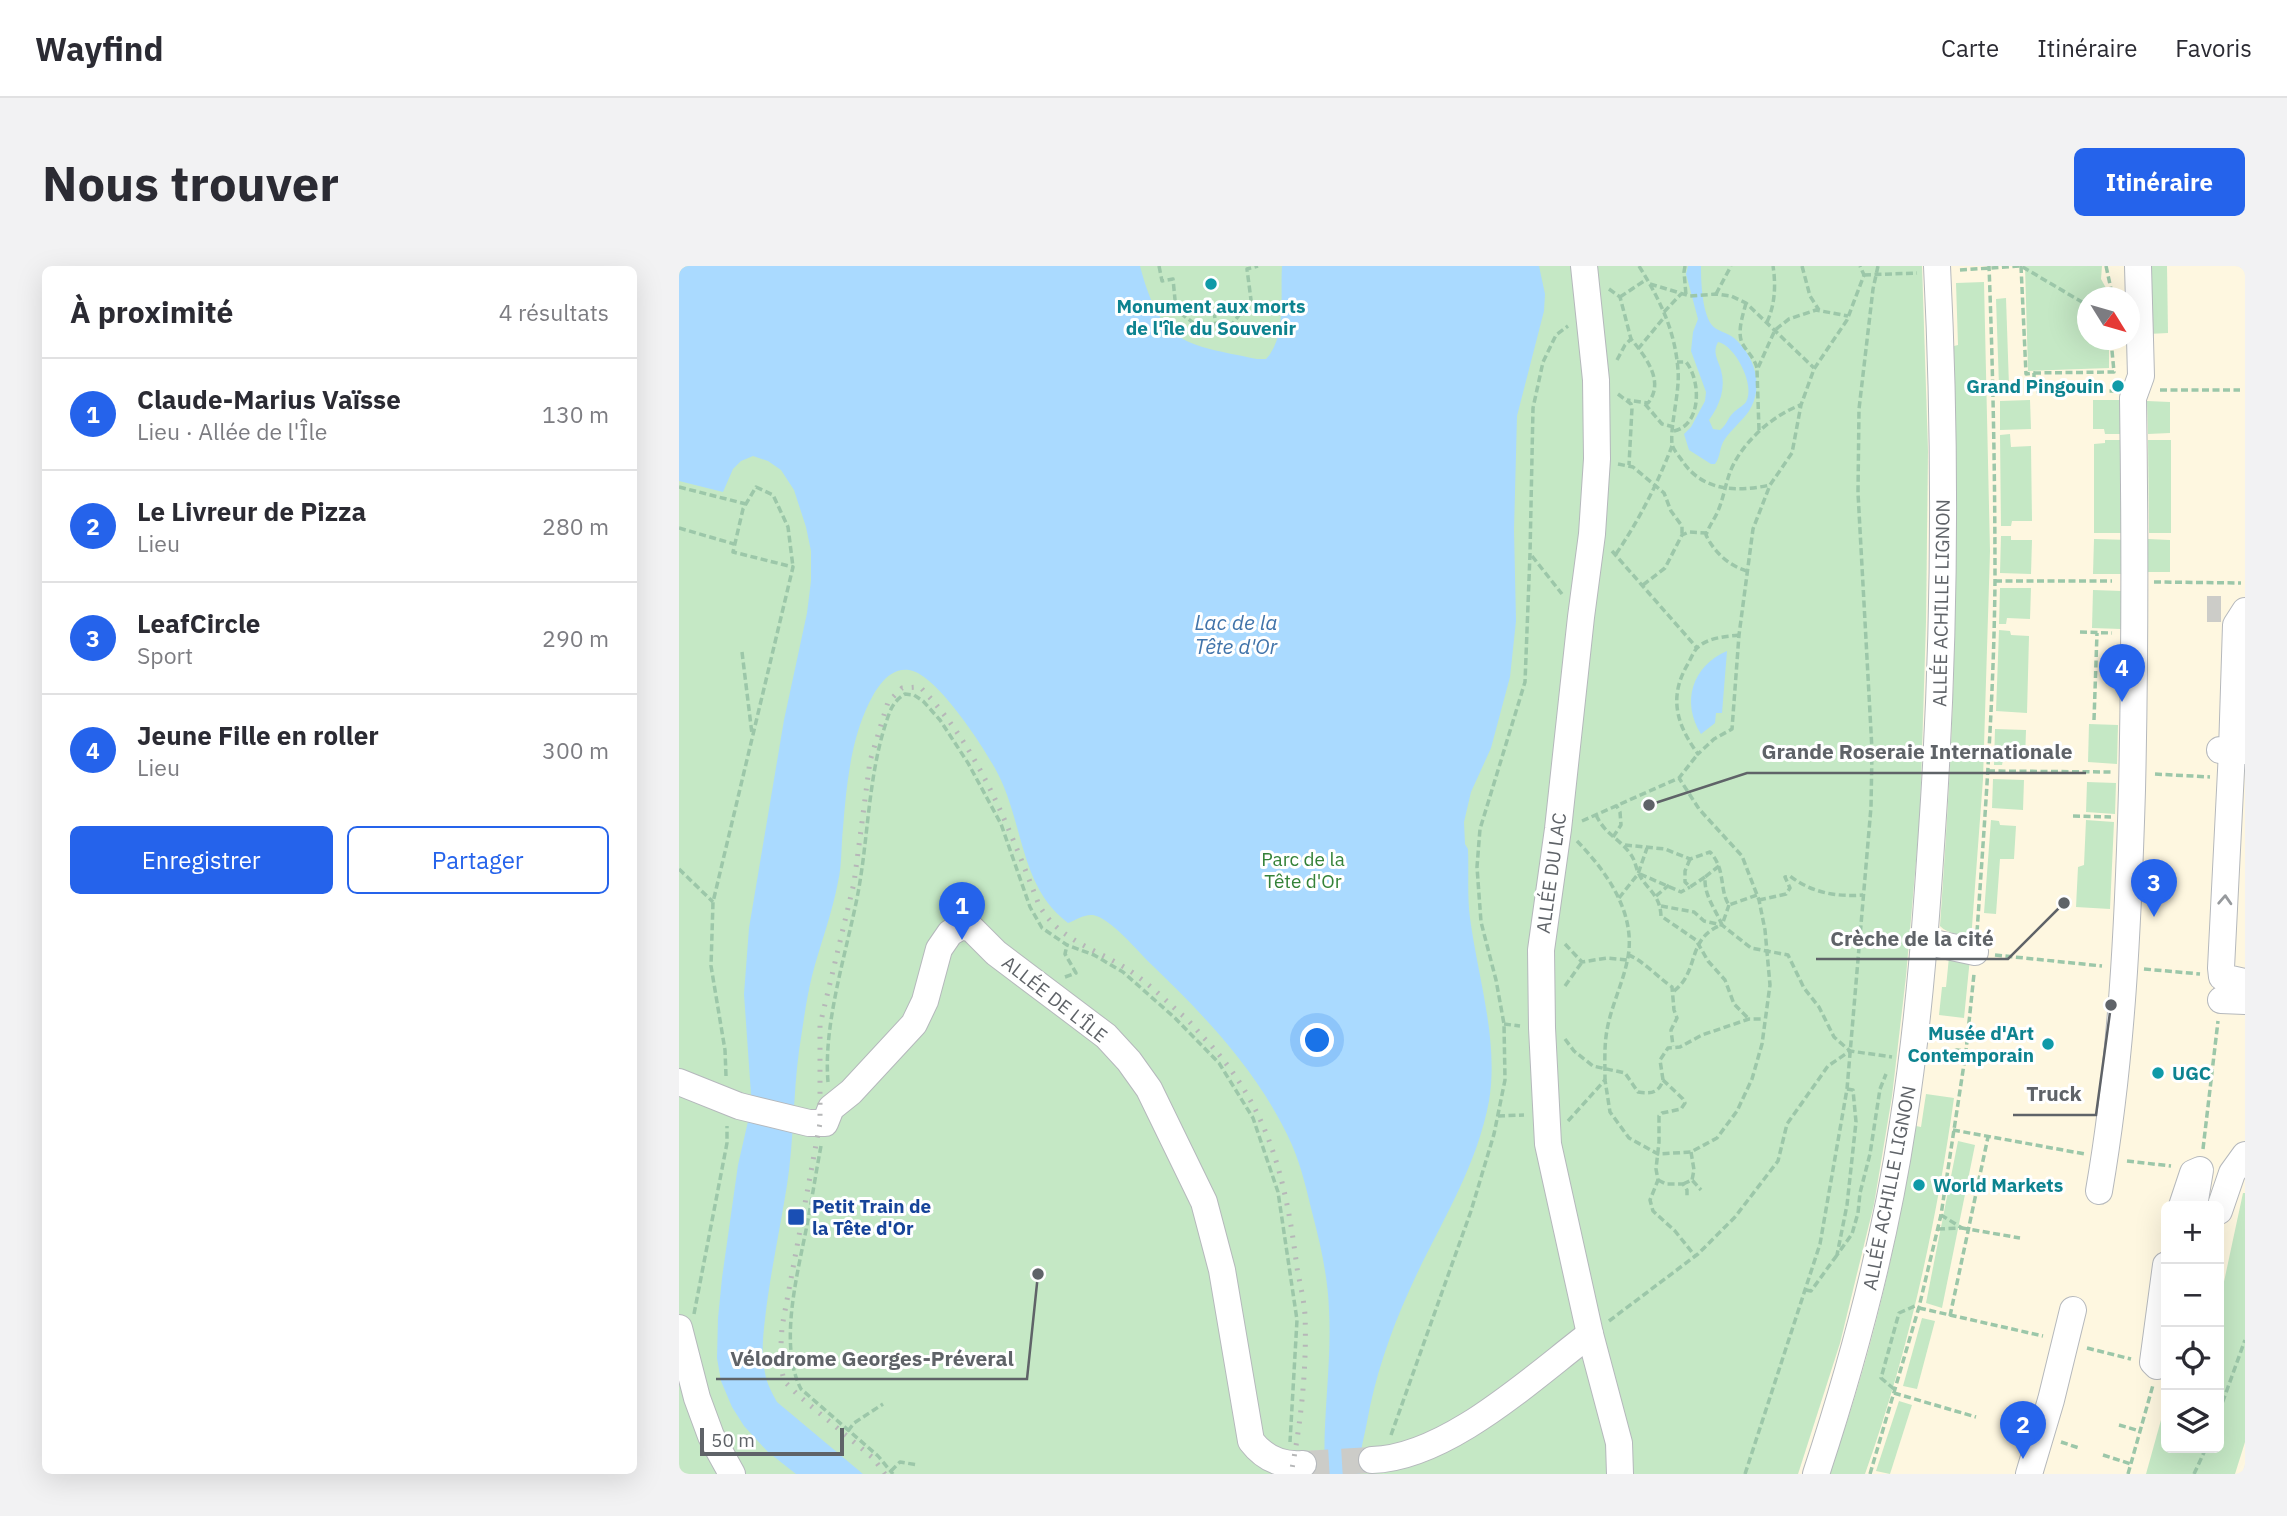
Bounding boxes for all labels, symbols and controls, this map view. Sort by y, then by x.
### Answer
text: Wayfind [35,27,164,70]
text: Carte [1941,32,1999,64]
text: Itinéraire [2037,32,2137,64]
text: Favoris [2175,32,2252,64]
button: Itinéraire [2074,148,2245,216]
text: Nous trouver [42,151,339,214]
marker: Monument aux morts de l'île du Souvenir [1203,276,1219,292]
north arrow [2077,287,2140,350]
text: À proximité [70,292,233,331]
place label: Monument aux morts de l'île du Souvenir [1116,294,1306,340]
text: 4 résultats [499,297,609,327]
place label: Grand Pingouin [1966,374,2104,398]
marker: Grand Pingouin [2110,378,2126,394]
text: Claude-Marius Vaïsse [137,382,401,416]
text: 1 [86,399,100,429]
text: 130 m [542,399,609,429]
text: Lieu · Allée de l'Île [137,416,327,446]
text: Le Livreur de Pizza [137,494,366,528]
street label: ALLÉE ACHILLE LIGNON [1927,499,1955,707]
text: 2 [86,511,100,541]
text: 280 m [542,511,609,541]
text: Lieu [137,528,180,558]
text: LeafCircle [137,606,260,640]
water label: Lac de la Tête d'Or [1194,608,1279,660]
text: 3 [86,623,100,653]
text: 290 m [542,623,609,653]
text: Sport [137,640,193,670]
pin: 4 [2099,644,2145,702]
text: Jeune Fille en roller [137,718,379,752]
callout: Grande Roseraie Internationale [1747,731,2086,773]
text: 4 [86,735,100,765]
text: 300 m [542,735,609,765]
text: Grande Roseraie Internationale [1762,737,2073,765]
text: Lieu [137,752,180,782]
street label: ALLÉE DU LAC [1531,811,1571,935]
button: Enregistrer [70,826,333,894]
button: Partager [347,826,609,894]
park label: Parc de la Tête d'Or [1261,847,1345,893]
pin: 3 [2131,859,2177,917]
pin: 1 [939,882,985,940]
one-way arrow [2217,894,2232,905]
callout: Crèche de la cité [1816,917,2008,959]
text: Crèche de la cité [1830,924,1994,952]
street label: ALLÉE DE L'ÎLE [998,950,1112,1048]
place label: Musée d'Art Contemporain [1907,1021,2034,1067]
your location [1300,1023,1334,1057]
marker: Musée d'Art Contemporain [2040,1036,2056,1052]
place label: UGC [2172,1061,2211,1085]
marker: UGC [2150,1065,2166,1081]
callout: Truck [2013,1073,2096,1115]
text: Truck [2026,1079,2083,1107]
street label: ALLÉE ACHILLE LIGNON [1857,1084,1921,1292]
place label: World Markets [1933,1173,2063,1197]
marker: World Markets [1911,1177,1927,1193]
place label: Petit Train de la Tête d'Or [812,1194,931,1240]
map controls [2161,1201,2224,1453]
button: + [2161,1201,2224,1264]
marker: Petit Train de la Tête d'Or [786,1207,806,1227]
button: − [2161,1264,2224,1327]
button: locate [2161,1327,2224,1390]
callout: Vélodrome Georges-Préveral [716,1337,1027,1379]
text: Vélodrome Georges-Préveral [730,1344,1014,1372]
button: layers [2161,1390,2224,1453]
pin: 2 [2000,1401,2046,1459]
scale bar [700,1425,843,1457]
text: 50 m [711,1428,755,1452]

